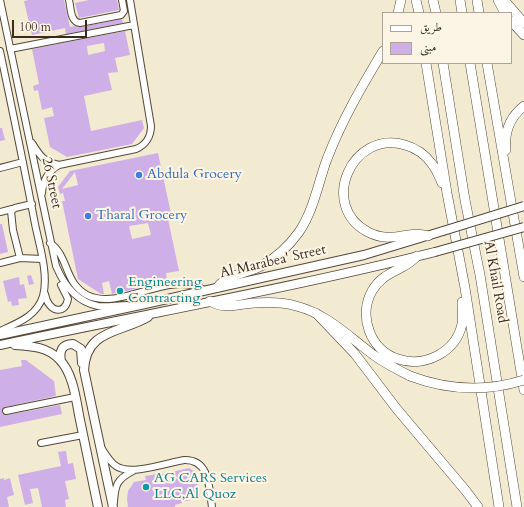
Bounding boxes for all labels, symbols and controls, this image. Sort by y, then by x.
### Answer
scale bar [14,12,89,38]
legend [382,12,512,64]
text: 100 m [19,19,51,35]
text: طريق [420,19,442,35]
text: مبنى [420,39,436,55]
street label: 26 Street [37,156,65,210]
place label: Abdula Grocery [147,167,242,183]
marker: Abdula Grocery [134,170,144,180]
place label: Tharal Grocery [96,208,187,224]
marker: Tharal Grocery [83,211,93,221]
street label: Al Khail Road [479,239,511,325]
street label: Al Marabea' Street [218,242,328,282]
place label: Engineering Contracting [128,275,202,308]
marker: Engineering Contracting [115,286,125,296]
place label: AG CARS Services LLC,Al Quoz [154,471,267,504]
marker: AG CARS Services LLC,Al Quoz [141,482,151,492]

